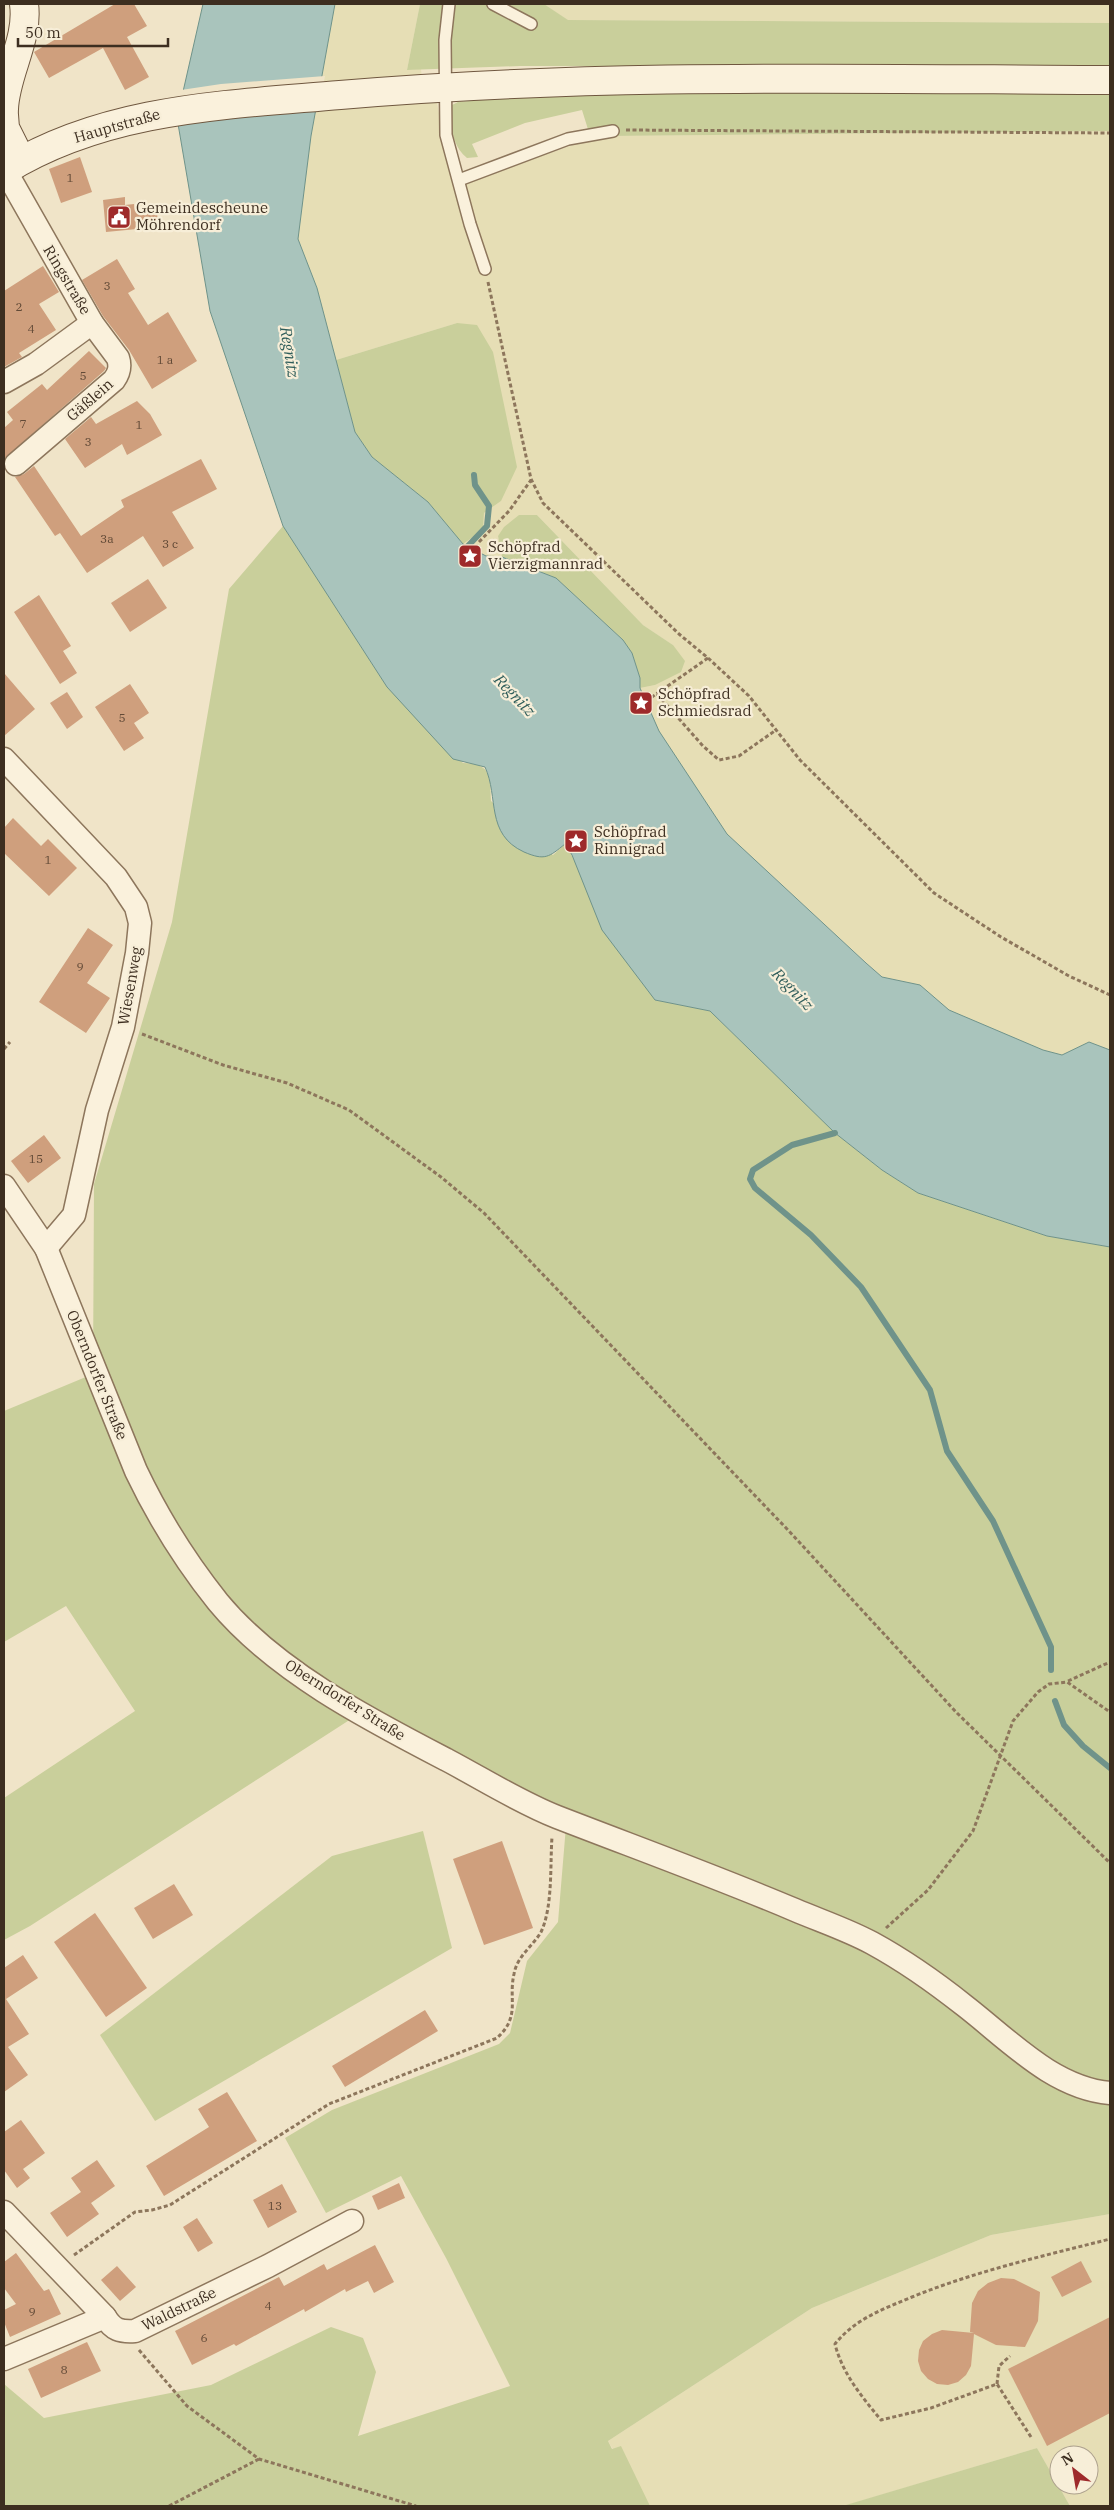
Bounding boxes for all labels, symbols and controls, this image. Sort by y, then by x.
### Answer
scale bar [18,15,168,47]
text: 50 m [25,23,61,42]
street label: Hauptstraße [72,104,162,147]
house number: 1 [66,170,74,185]
place label: Gemeindescheune Möhrendorf [136,198,268,234]
public building icon: Gemeindescheune Möhrendorf [106,204,132,230]
street label: Ringstraße [39,242,96,318]
house number: 3 [103,278,111,293]
house number: 2 [15,299,23,314]
house number: 4 [27,321,35,336]
water label: Regnitz [276,324,304,380]
house number: 1 a [157,352,174,367]
house number: 5 [79,368,87,383]
street label: Gäßlein [62,374,117,425]
house number: 7 [19,416,27,431]
house number: 1 [135,417,143,432]
house number: 3 [84,434,92,449]
house number: 3a [100,531,114,546]
house number: 3 c [162,536,178,551]
place label: Schöpfrad Vierzigmannrad [488,537,603,573]
place icon: Schöpfrad Vierzigmannrad [457,543,483,569]
water label: Regnitz [489,669,540,721]
place label: Schöpfrad Schmiedsrad [658,684,752,720]
place icon: Schöpfrad Schmiedsrad [628,690,654,716]
house number: 5 [118,710,126,725]
place label: Schöpfrad Rinnigrad [594,822,667,858]
place icon: Schöpfrad Rinnigrad [563,828,589,854]
house number: 1 [44,852,52,867]
street label: Wiesenweg [113,945,146,1027]
house number: 9 [76,959,84,974]
water label: Regnitz [767,963,818,1015]
house number: 15 [29,1151,43,1166]
street label: Oberndorfer Straße [63,1307,132,1443]
street label: Oberndorfer Straße [282,1655,409,1744]
house number: 13 [268,2198,282,2213]
street label: Waldstraße [138,2282,219,2335]
house number: 4 [264,2298,272,2313]
house number: 9 [28,2304,36,2319]
house number: 6 [200,2330,208,2345]
house number: 8 [60,2362,68,2377]
north arrow [1049,2445,1099,2495]
text: N [1058,2448,1077,2469]

